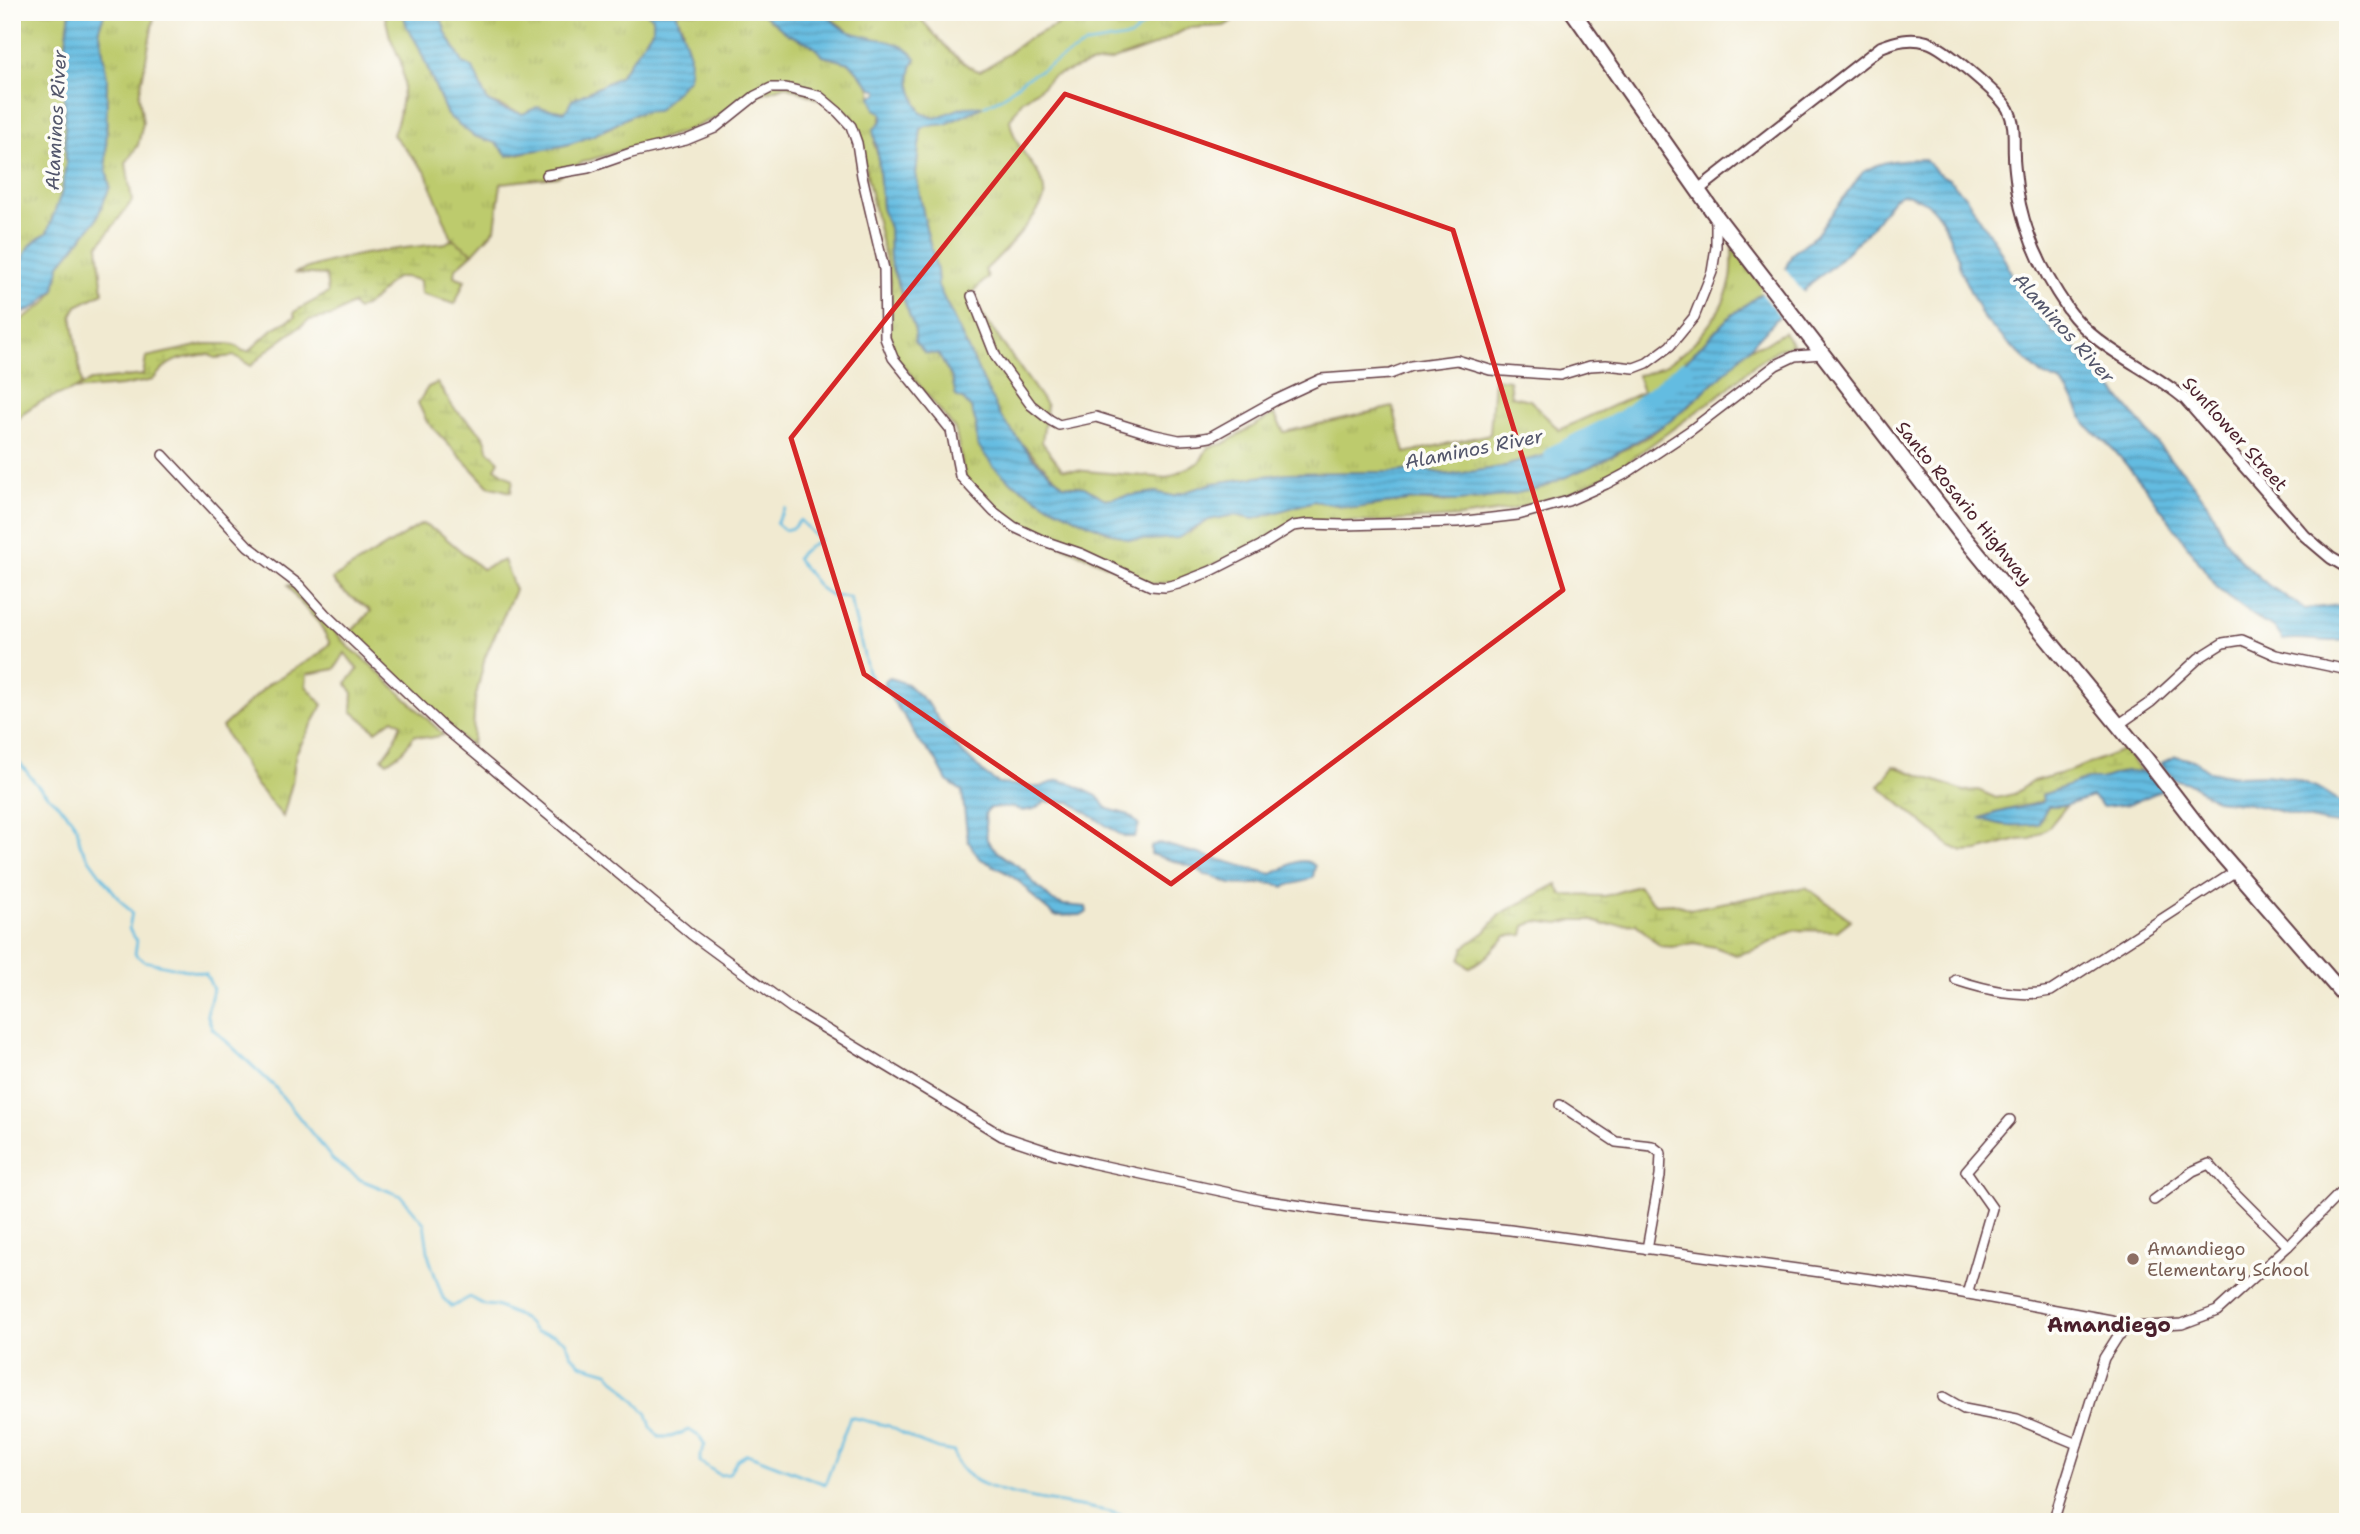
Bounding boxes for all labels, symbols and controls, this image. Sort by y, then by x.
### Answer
water label: Alaminos River [40,48,72,191]
water label: Alaminos River [2008,267,2121,389]
street label: Sunflower Street [2177,372,2293,496]
street label: Santo Rosario Highway [1890,416,2038,590]
water label: Alaminos River [1403,423,1546,475]
place label: Amandiego Elementary School [2147,1237,2310,1282]
marker: Amandiego Elementary School [2125,1251,2141,1267]
district label: Amandiego [2047,1311,2171,1339]

